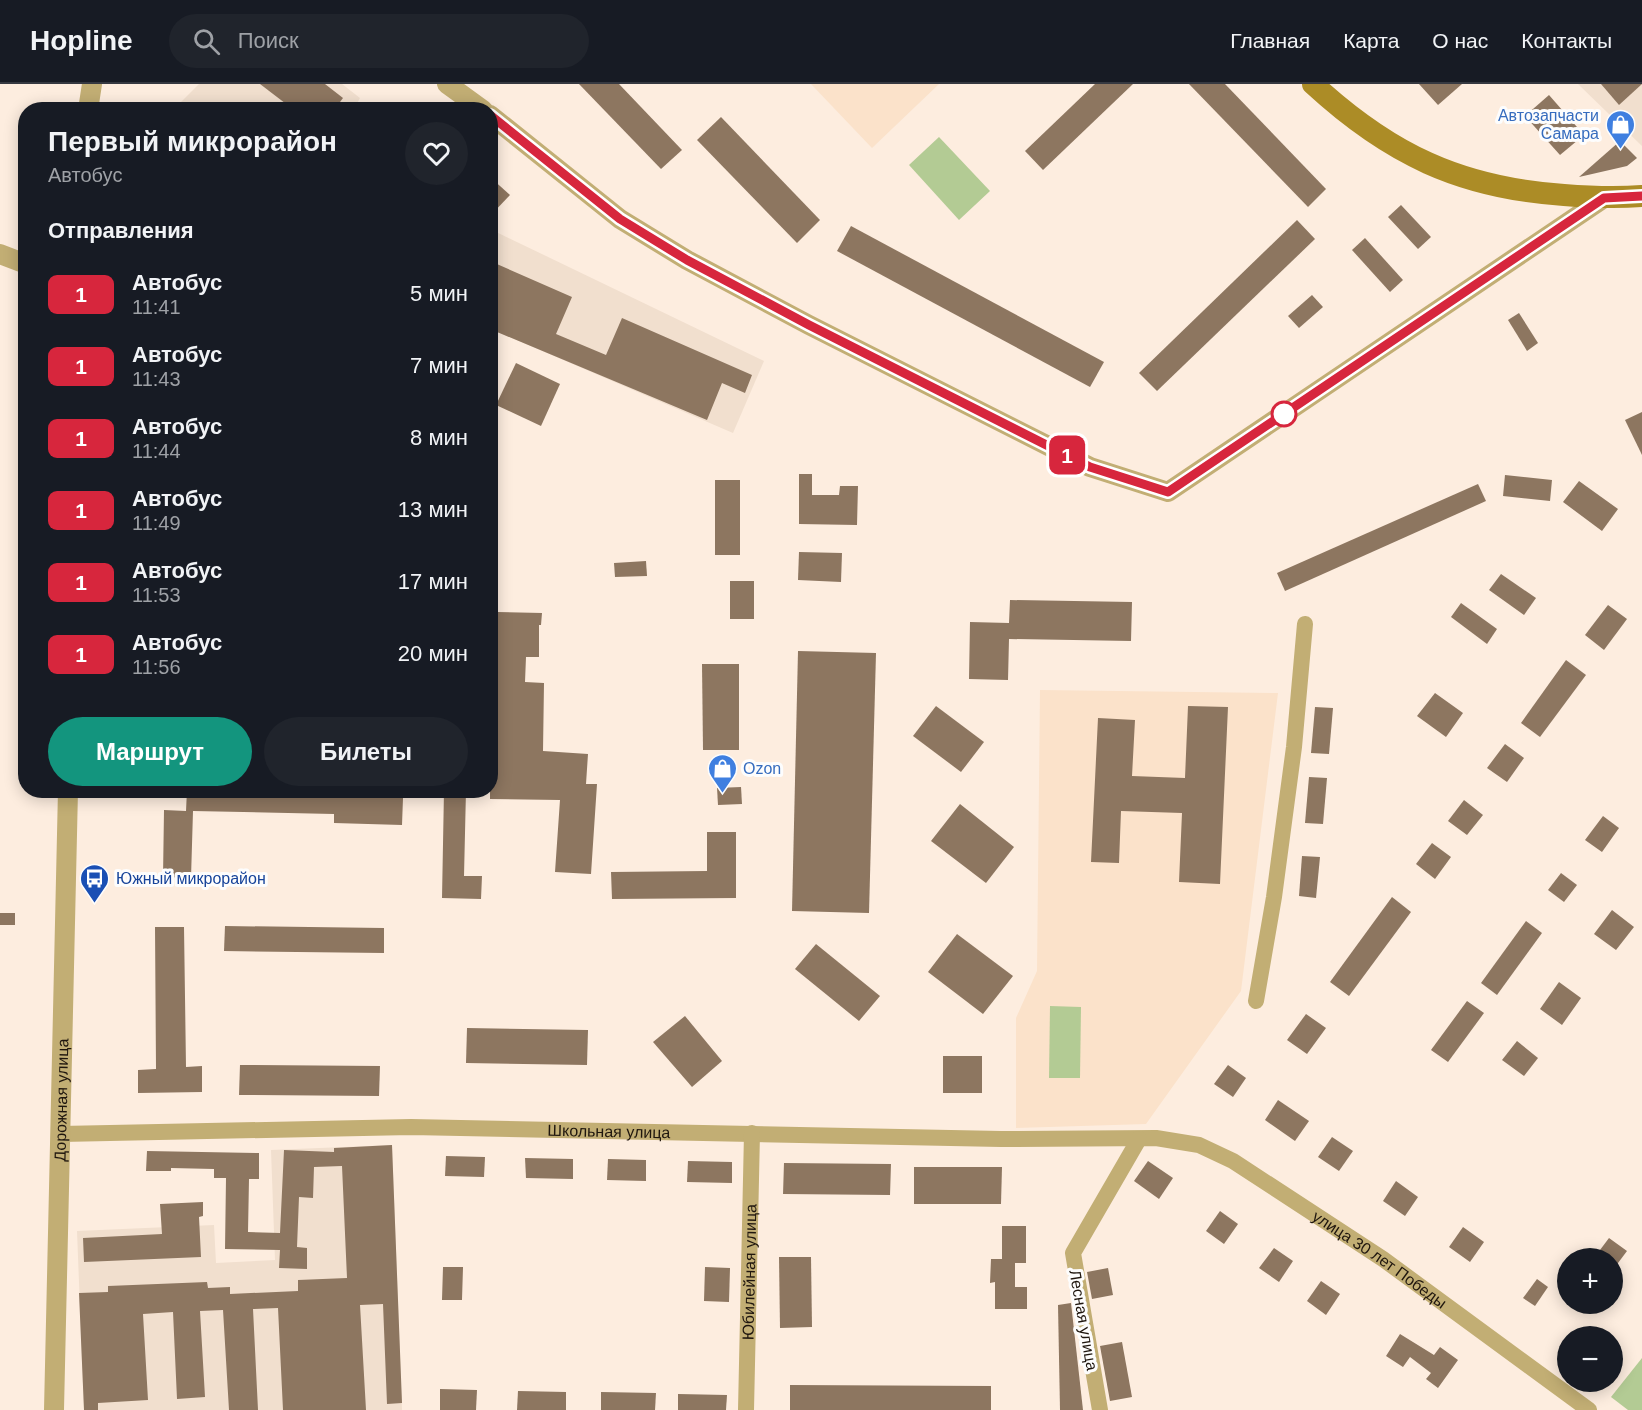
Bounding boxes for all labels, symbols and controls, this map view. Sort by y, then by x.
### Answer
search box [169,14,589,68]
text: Hopline [30,25,133,56]
icon: search [190,25,223,58]
text: Поиск [238,28,299,53]
text: Главная [1230,29,1310,52]
text: Карта [1343,29,1399,52]
text: О нас [1432,29,1488,52]
text: Контакты [1521,29,1612,52]
place label: Автозапчасти Самара [1498,107,1599,142]
shop icon: Автозапчасти Самара [1604,108,1636,150]
button: heart [405,122,468,185]
text: Первый микрорайон [48,126,337,157]
text: Автобус [48,164,122,186]
text: Отправления [48,218,194,243]
text: Автобус [132,270,222,295]
text: 5 мин [410,281,468,306]
text: 1 [75,283,87,306]
text: 11:41 [132,296,181,318]
text: Автобус [132,342,222,367]
text: 7 мин [410,353,468,378]
text: 1 [75,355,87,378]
text: 11:43 [132,368,181,390]
unlabelled marker [1271,401,1297,427]
text: Автобус [132,414,222,439]
text: 8 мин [410,425,468,450]
text: 1 [75,427,87,450]
line badge: 1 [1048,436,1086,475]
text: 11:44 [132,440,181,462]
text: 1 [1061,444,1073,467]
text: Автобус [132,486,222,511]
text: 13 мин [398,497,468,522]
text: 1 [75,499,87,522]
text: 11:49 [132,512,181,534]
text: Автобус [132,558,222,583]
text: 17 мин [398,569,468,594]
text: 1 [75,571,87,594]
text: 11:53 [132,584,181,606]
text: Автобус [132,630,222,655]
text: 20 мин [398,641,468,666]
text: 1 [75,643,87,666]
text: 11:56 [132,656,181,678]
button: Маршрут [48,717,252,786]
button: Билеты [264,717,468,786]
shop icon: Ozon [706,752,738,794]
place label: Ozon [743,760,781,777]
bus stop icon: Южный микрорайон [79,862,111,904]
place label: Южный микрорайон [116,870,266,887]
street label: Дорожная улица [52,1038,71,1162]
street label: Школьная улица [547,1122,671,1141]
street label: Юбилейная улица [740,1204,759,1340]
street label: улица 30 лет Победы [1309,1207,1450,1312]
map controls [1557,1248,1623,1392]
button: + [1557,1248,1623,1314]
street label: Лесная улица [1066,1268,1101,1372]
button: − [1557,1326,1623,1392]

